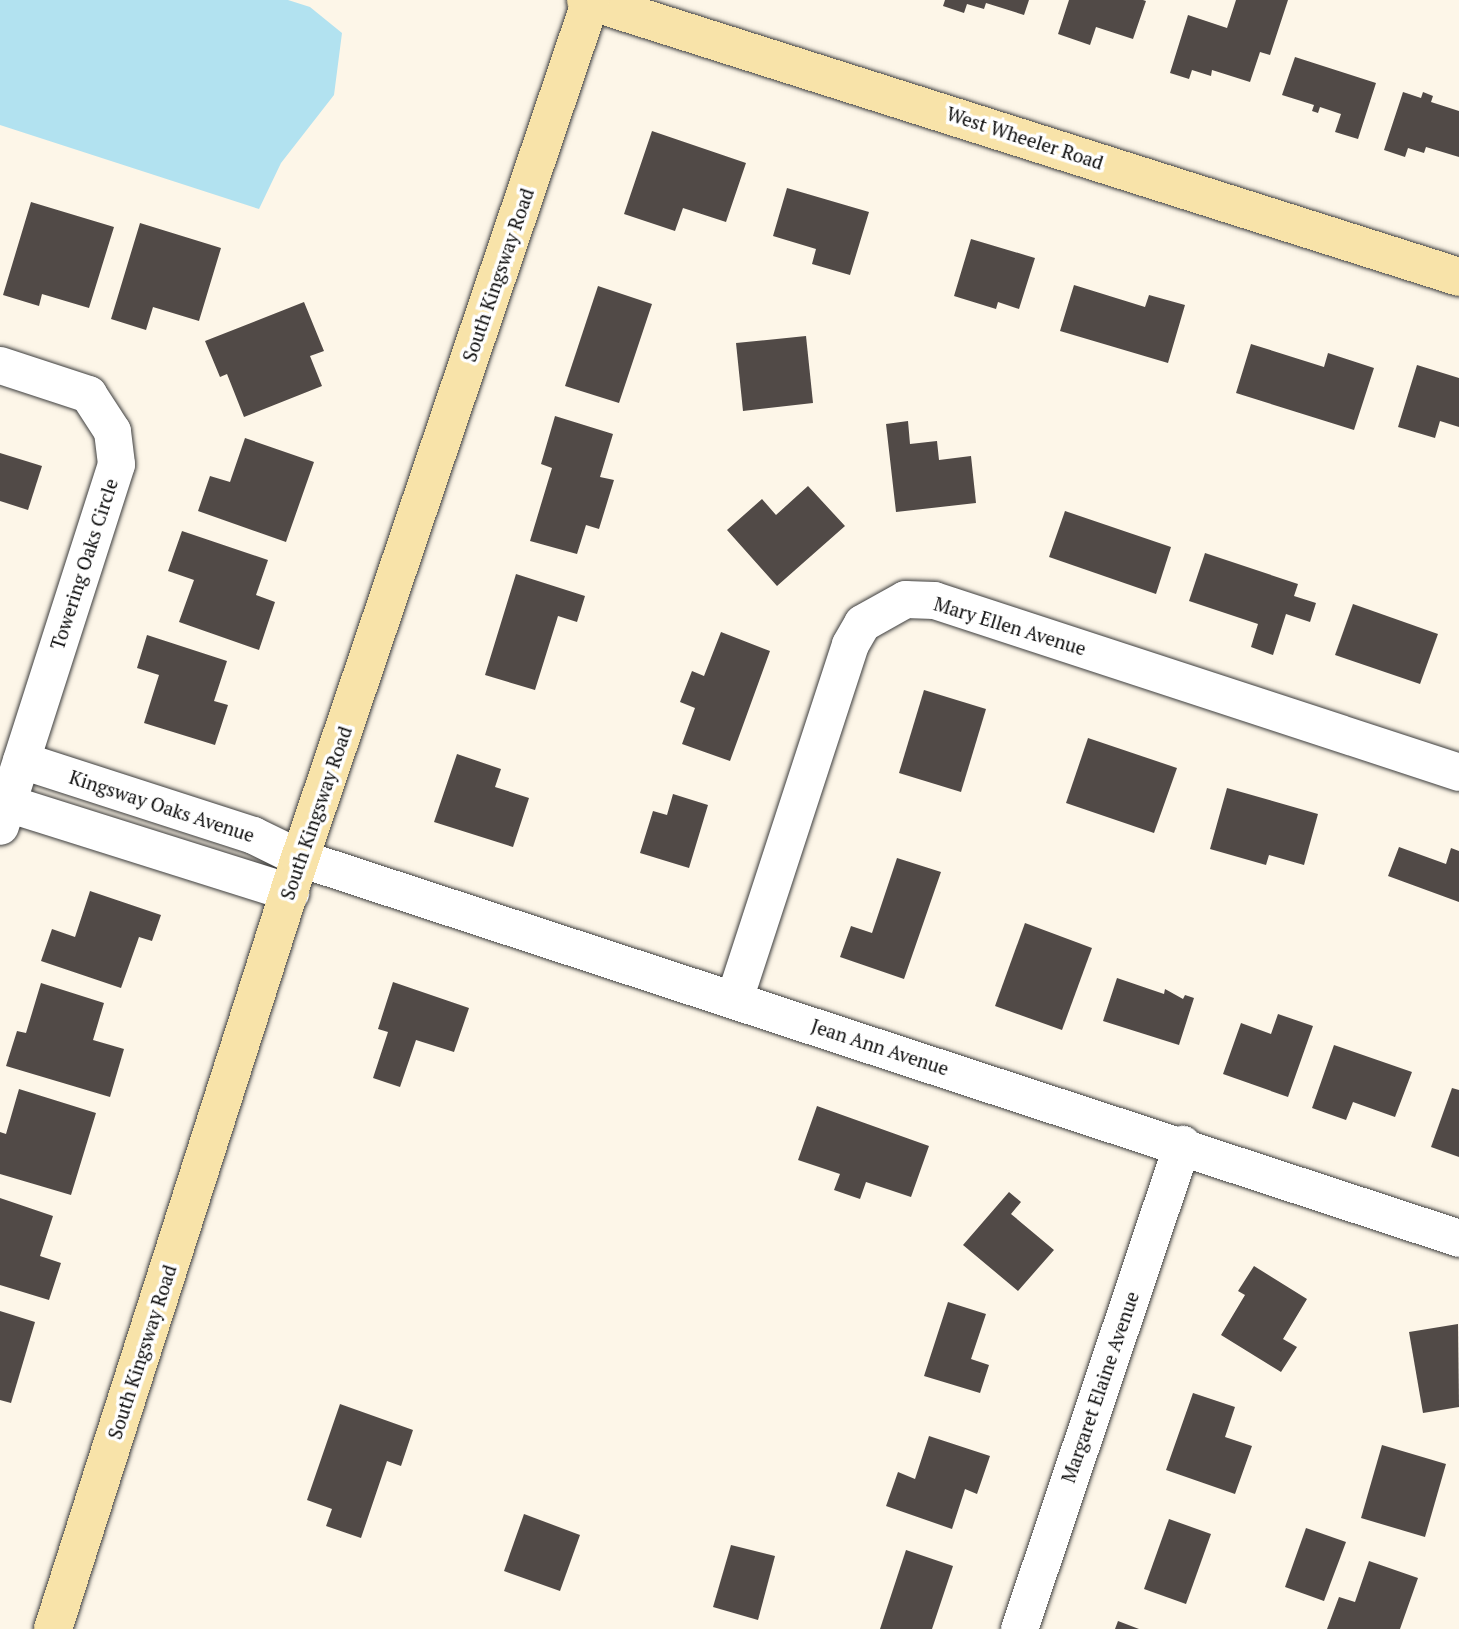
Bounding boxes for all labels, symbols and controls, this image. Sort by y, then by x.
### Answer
street label: West Wheeler Road [944,102,1106,174]
street label: South Kingsway Road [458,185,538,365]
street label: Towering Oaks Circle [46,476,122,652]
street label: Mary Ellen Avenue [931,592,1089,660]
street label: South Kingsway Road [276,723,356,903]
street label: Kingsway Oaks Avenue [66,765,258,847]
street label: Jean Ann Avenue [808,1014,952,1080]
street label: South Kingsway Road [103,1262,181,1442]
street label: Margaret Elaine Avenue [1056,1288,1144,1486]

